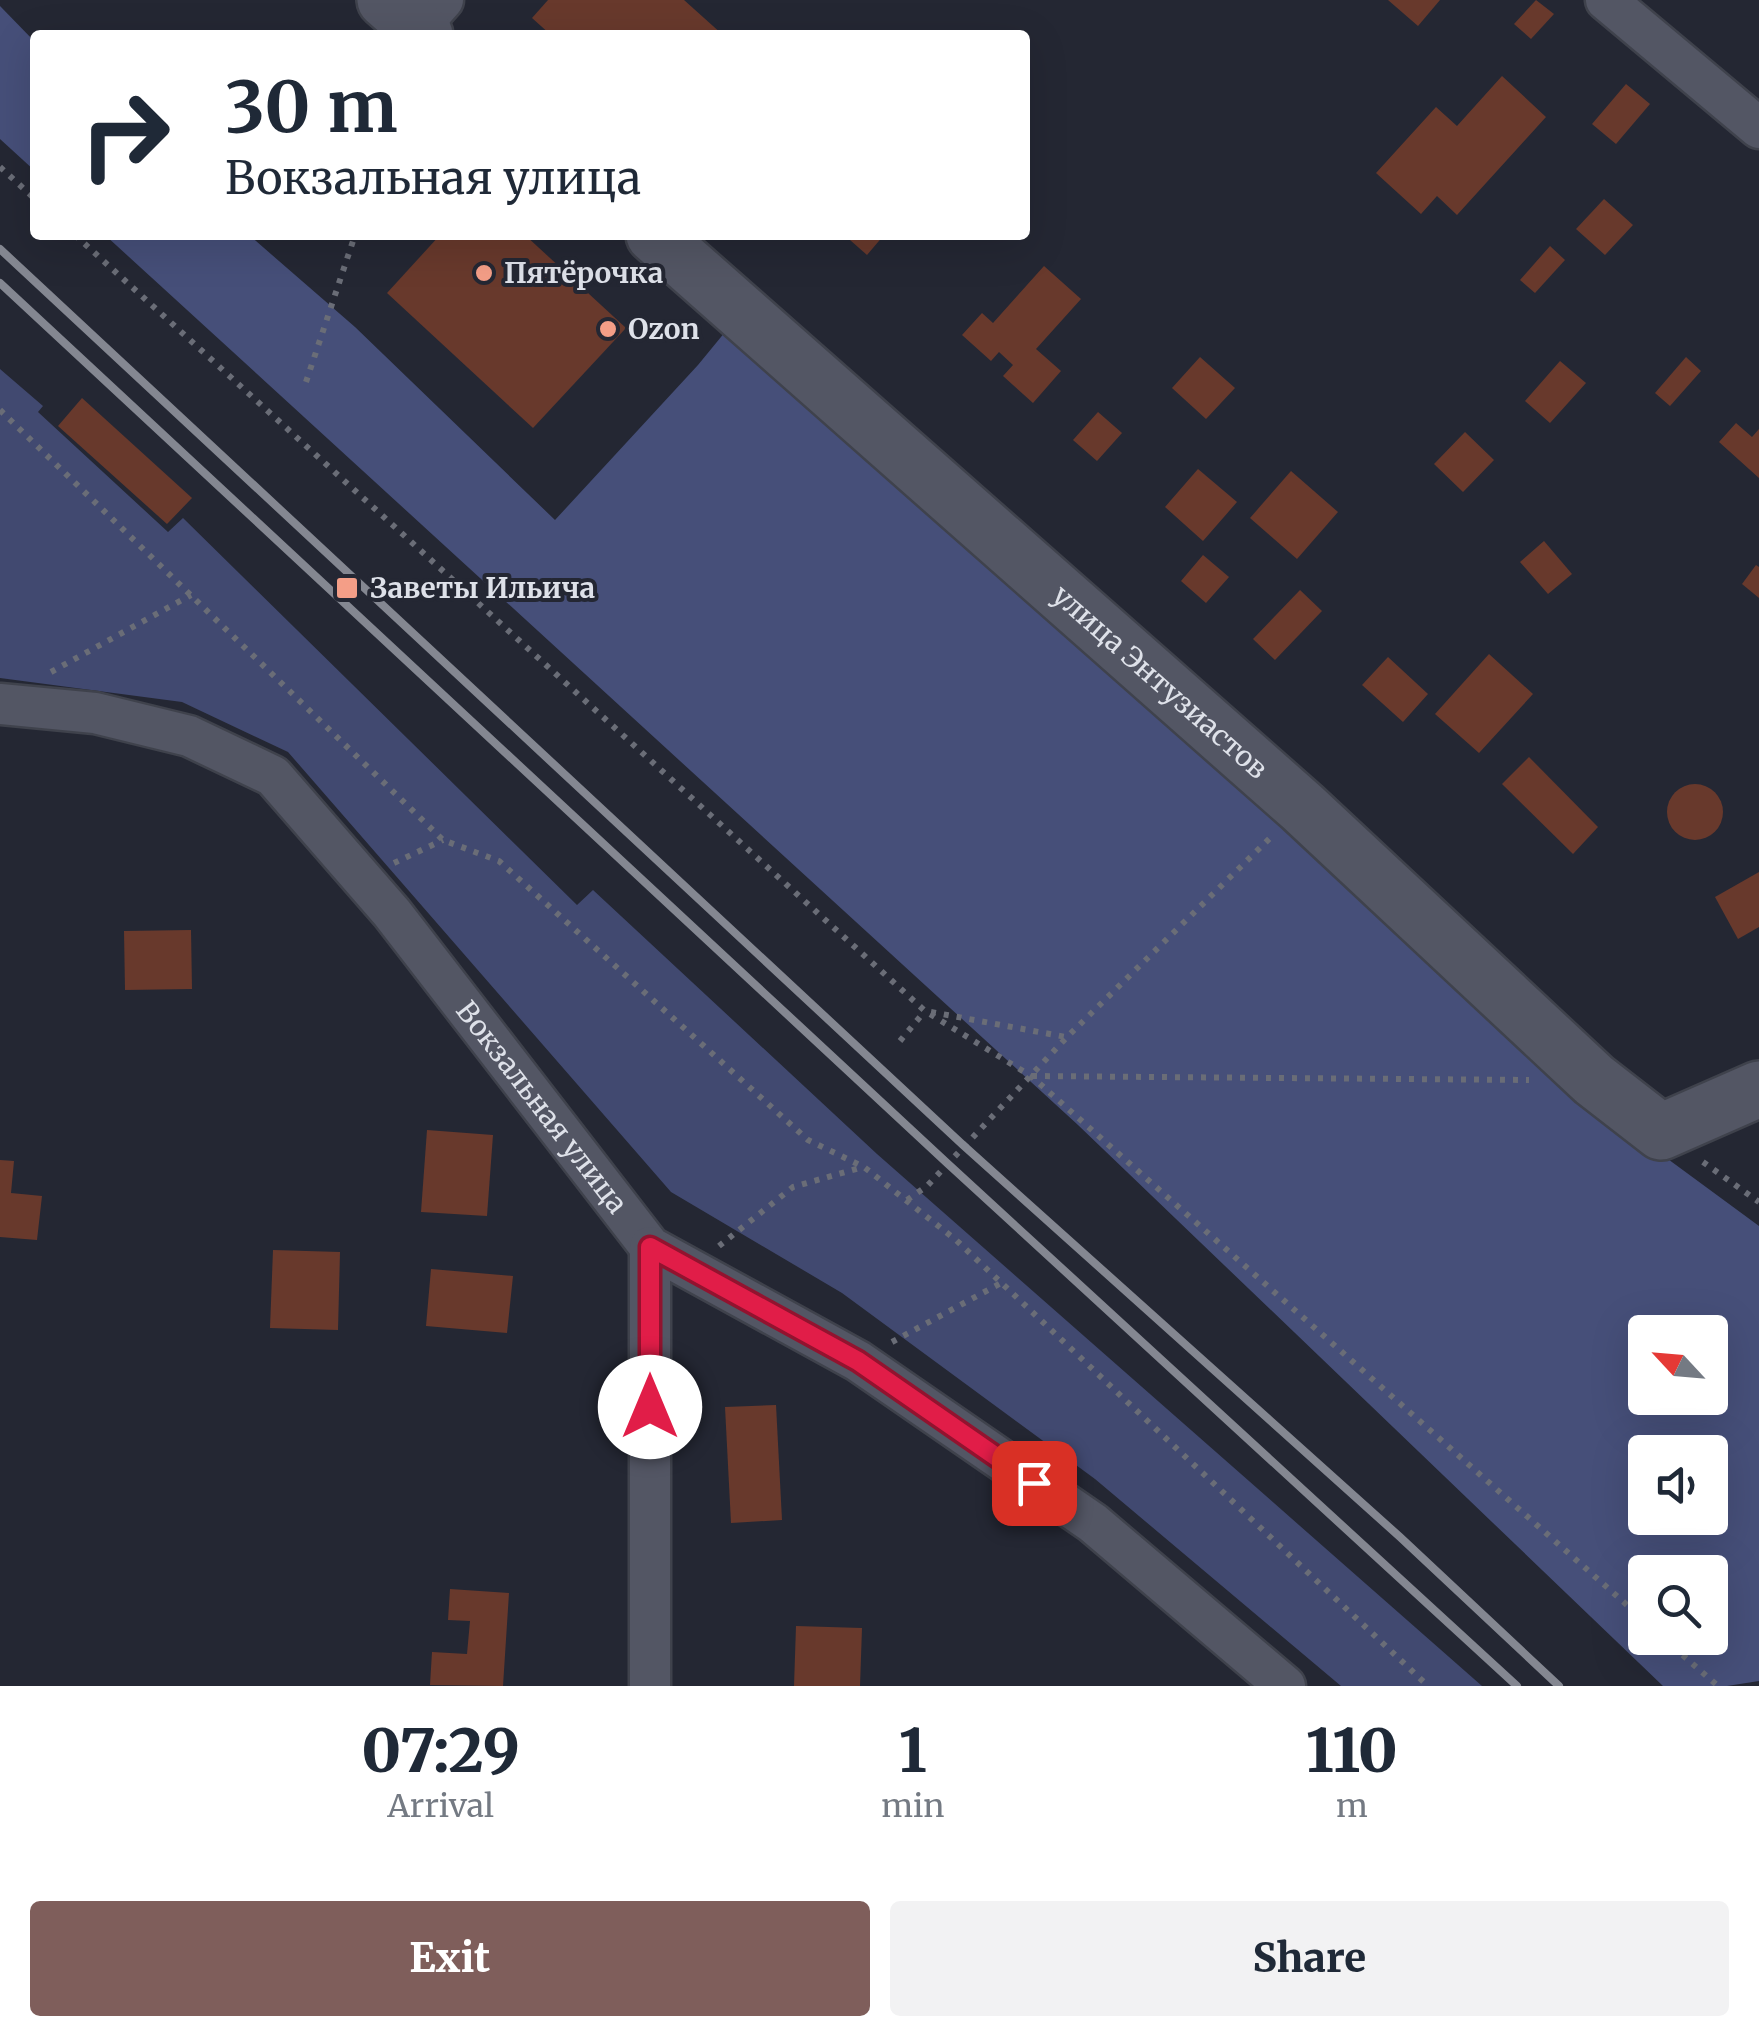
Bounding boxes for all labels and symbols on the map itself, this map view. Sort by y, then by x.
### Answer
place label: Пятёрочка [504,255,664,291]
marker: Пятёрочка [473,262,495,284]
place label: Ozon [628,311,699,347]
marker: Ozon [597,318,619,340]
place label: Заветы Ильича [370,570,596,606]
marker: Заветы Ильича [334,575,360,601]
street label: улица Энтузиастов [1045,577,1275,786]
street label: Вокзальная улица [449,994,635,1221]
north arrow [1628,1315,1728,1415]
position arrow [598,1355,702,1459]
pin [992,1441,1077,1526]

